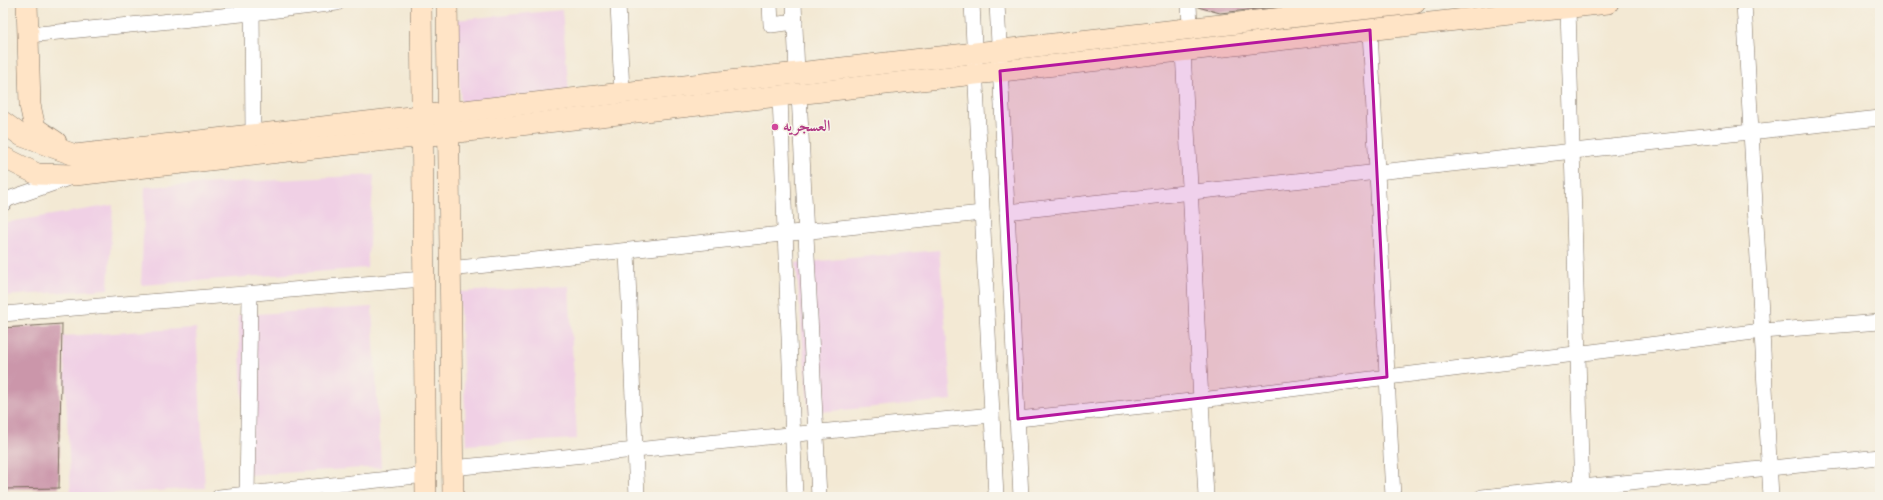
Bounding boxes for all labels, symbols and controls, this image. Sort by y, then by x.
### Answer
place label: العسجريه [783,118,831,136]
marker: العسجريه [770,122,780,132]

